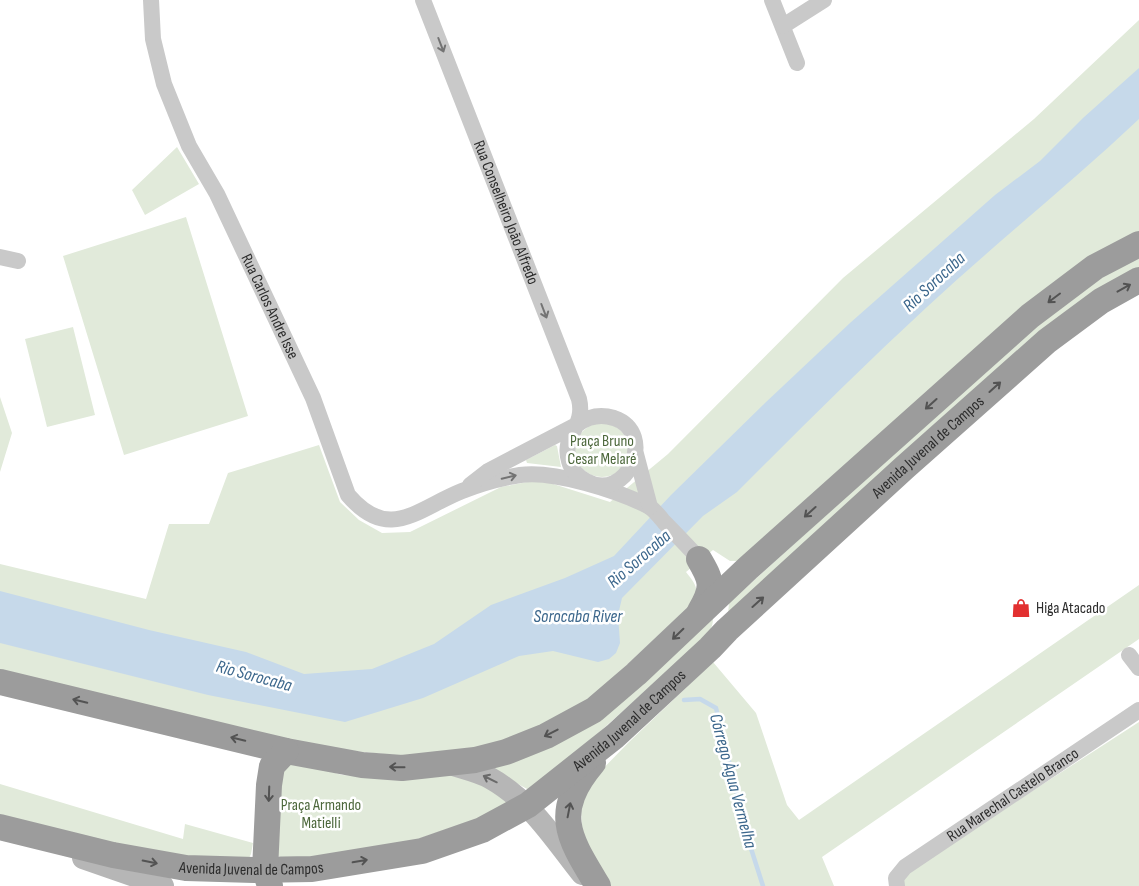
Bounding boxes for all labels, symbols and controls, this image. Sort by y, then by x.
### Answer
one-way arrow [437,37,446,53]
street label: Rua Conselheiro João Alfredo [469,138,543,287]
water label: Rio Sorocaba [899,247,970,316]
street label: Rua Carlos Andre Isse [237,251,303,362]
one-way arrow [1116,283,1130,293]
one-way arrow [1047,293,1061,303]
one-way arrow [540,303,549,318]
one-way arrow [989,381,1002,393]
street label: Avenida Juvenal de Campos [867,392,988,503]
one-way arrow [924,398,937,410]
park label: Praça Bruno Cesar Melaré [568,432,636,469]
one-way arrow [501,472,517,482]
one-way arrow [803,507,816,518]
water label: Rio Sorocaba [603,525,676,592]
one-way arrow [751,596,764,608]
shop icon: Higa Atacado [1010,597,1032,619]
place label: Higa Atacado [1036,599,1106,618]
water label: Sorocaba River [534,606,623,627]
one-way arrow [672,628,684,640]
water label: Rio Sorocaba [214,656,295,696]
street label: Avenida Juvenal de Campos [568,666,690,776]
one-way arrow [72,696,88,705]
water label: Córrego Àgua Vermelha [705,711,761,851]
one-way arrow [543,728,558,738]
one-way arrow [230,734,246,743]
street label: Rua Marechal Castelo Branco [943,744,1082,846]
one-way arrow [390,762,406,772]
one-way arrow [482,774,497,784]
one-way arrow [264,786,273,802]
park label: Praça Armando Matielli [281,796,361,833]
one-way arrow [565,802,575,818]
one-way arrow [351,856,367,866]
one-way arrow [141,857,157,867]
street label: Avenida Juvenal de Campos [177,857,325,880]

